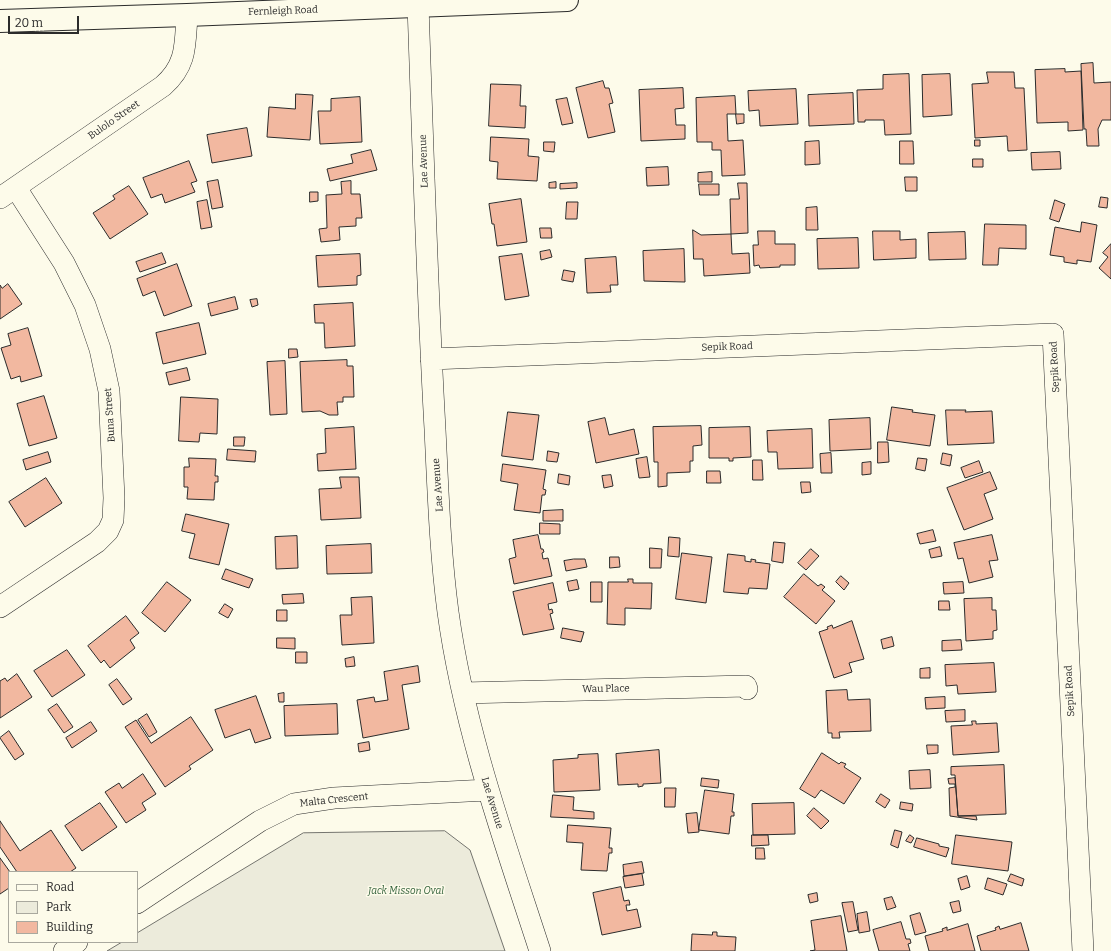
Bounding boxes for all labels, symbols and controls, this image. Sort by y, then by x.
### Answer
street label: Fernleigh Road [248,4,318,18]
scale bar [10,8,81,34]
text: 20 m [15,16,43,30]
street label: Bulolo Street [86,98,142,142]
street label: Lae Avenue [417,134,431,188]
street label: Sepik Road [701,340,753,354]
street label: Sepik Road [1048,341,1062,393]
street label: Buna Street [102,387,118,443]
street label: Lae Avenue [430,458,446,512]
street label: Sepik Road [1063,665,1077,717]
street label: Wau Place [582,683,630,695]
street label: Lae Avenue [478,776,506,830]
street label: Malta Crescent [299,790,369,810]
legend [8,871,138,943]
text: Road [46,880,74,894]
park label: Jack Misson Oval [368,885,444,897]
text: Park [46,900,71,914]
text: Building [46,920,93,934]

